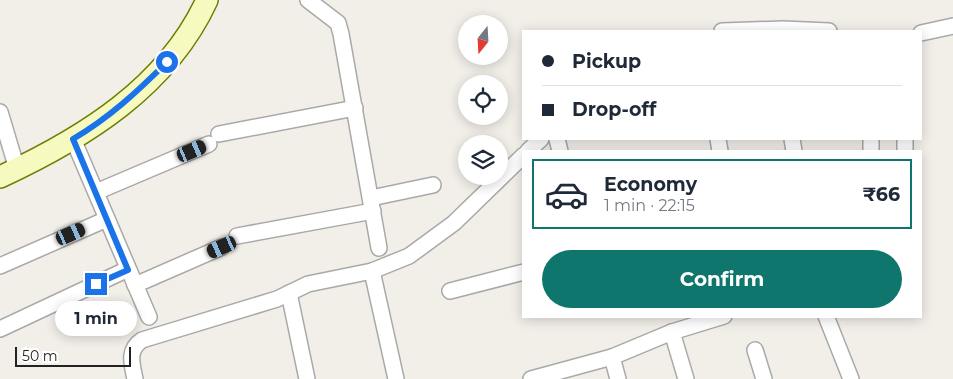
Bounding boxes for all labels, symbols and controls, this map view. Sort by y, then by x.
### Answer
north arrow [458,15,508,65]
map controls [458,15,508,185]
text: Pickup [572,50,641,73]
route start [156,51,178,73]
button: locate [458,75,508,125]
text: Drop-off [572,98,656,121]
button: layers [458,135,508,185]
car [175,138,208,164]
icon: car [544,172,589,217]
text: Economy [604,173,697,196]
text: ₹66 [862,183,900,206]
text: 1 min · 22:15 [604,196,695,215]
car [54,221,87,247]
car [205,234,238,260]
button: Confirm [542,250,902,308]
route end [85,273,107,295]
callout: 1 min [55,302,137,336]
text: 1 min [74,309,118,328]
scale bar [15,344,131,367]
text: 50 m [22,347,58,365]

